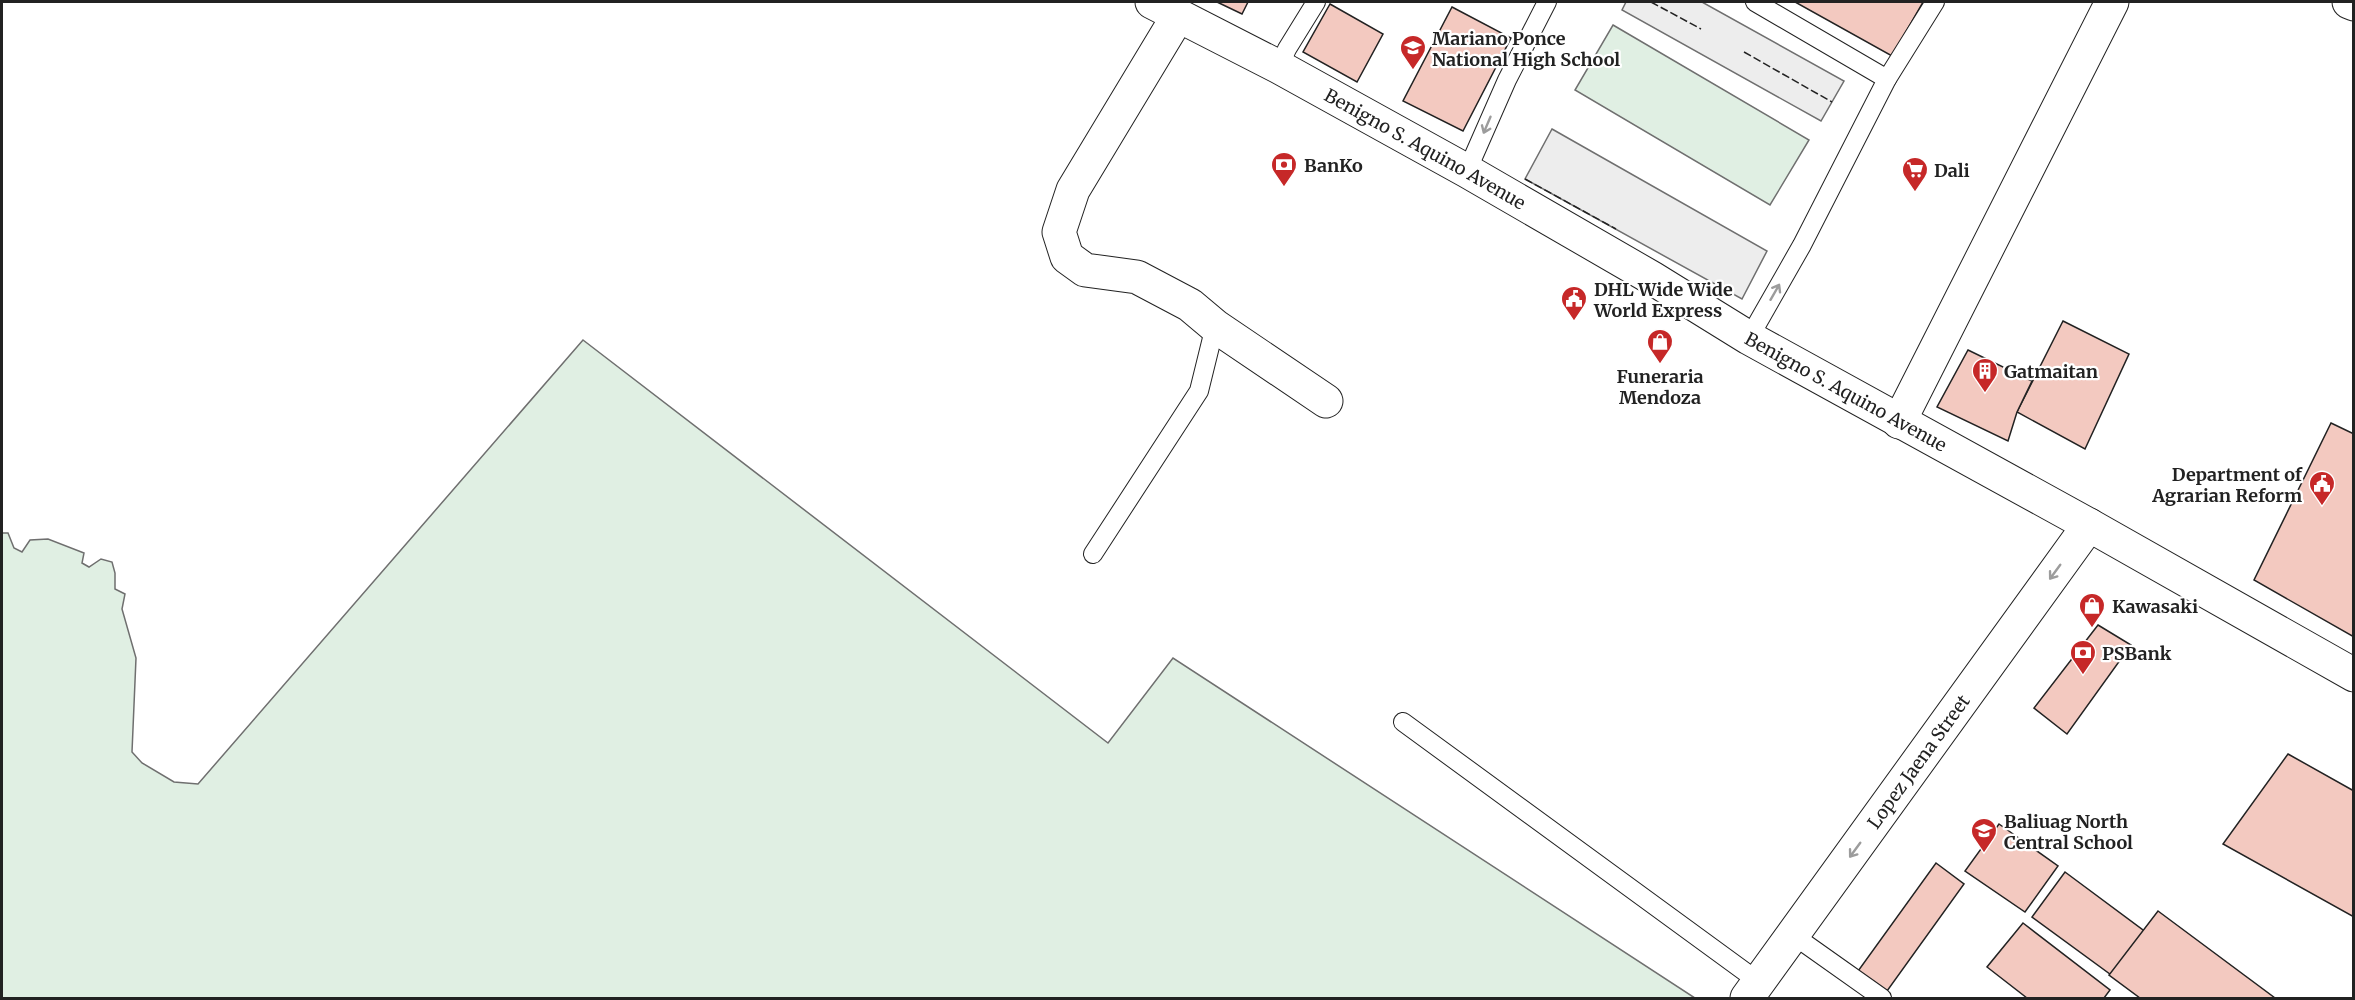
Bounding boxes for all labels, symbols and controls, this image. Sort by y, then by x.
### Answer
place label: Mariano Ponce National High School [1432,27,1620,71]
school or university icon: Mariano Ponce National High School [1398,33,1428,71]
street label: Benigno S. Aquino Avenue [1321,83,1530,214]
one-way arrow [1481,116,1492,134]
bank icon: BanKo [1269,150,1299,188]
place label: BanKo [1304,154,1363,177]
supermarket icon: Dali [1900,155,1930,193]
place label: Dali [1934,159,1970,182]
place label: DHL Wide Wide World Express [1593,278,1733,322]
public building icon: DHL Wide Wide World Express [1559,284,1589,322]
one-way arrow [1770,284,1782,301]
shop icon: Funeraria Mendoza [1645,327,1675,365]
street label: Benigno S. Aquino Avenue [1741,327,1951,456]
building icon: Gatmaitan [1970,356,2000,394]
place label: Gatmaitan [2004,360,2098,383]
place label: Funeraria Mendoza [1616,365,1704,409]
place label: Department of Agrarian Reform [2151,463,2303,507]
public building icon: Department of Agrarian Reform [2307,469,2337,507]
one-way arrow [2049,564,2061,580]
shop icon: Kawasaki [2077,591,2107,629]
place label: Kawasaki [2112,595,2198,618]
bank icon: PSBank [2068,638,2098,676]
place label: PSBank [2102,642,2172,665]
street label: Lopez Jaena Street [1862,690,1974,833]
place label: Baliuag North Central School [2004,810,2133,854]
school or university icon: Baliuag North Central School [1969,816,1999,854]
one-way arrow [1849,841,1861,857]

